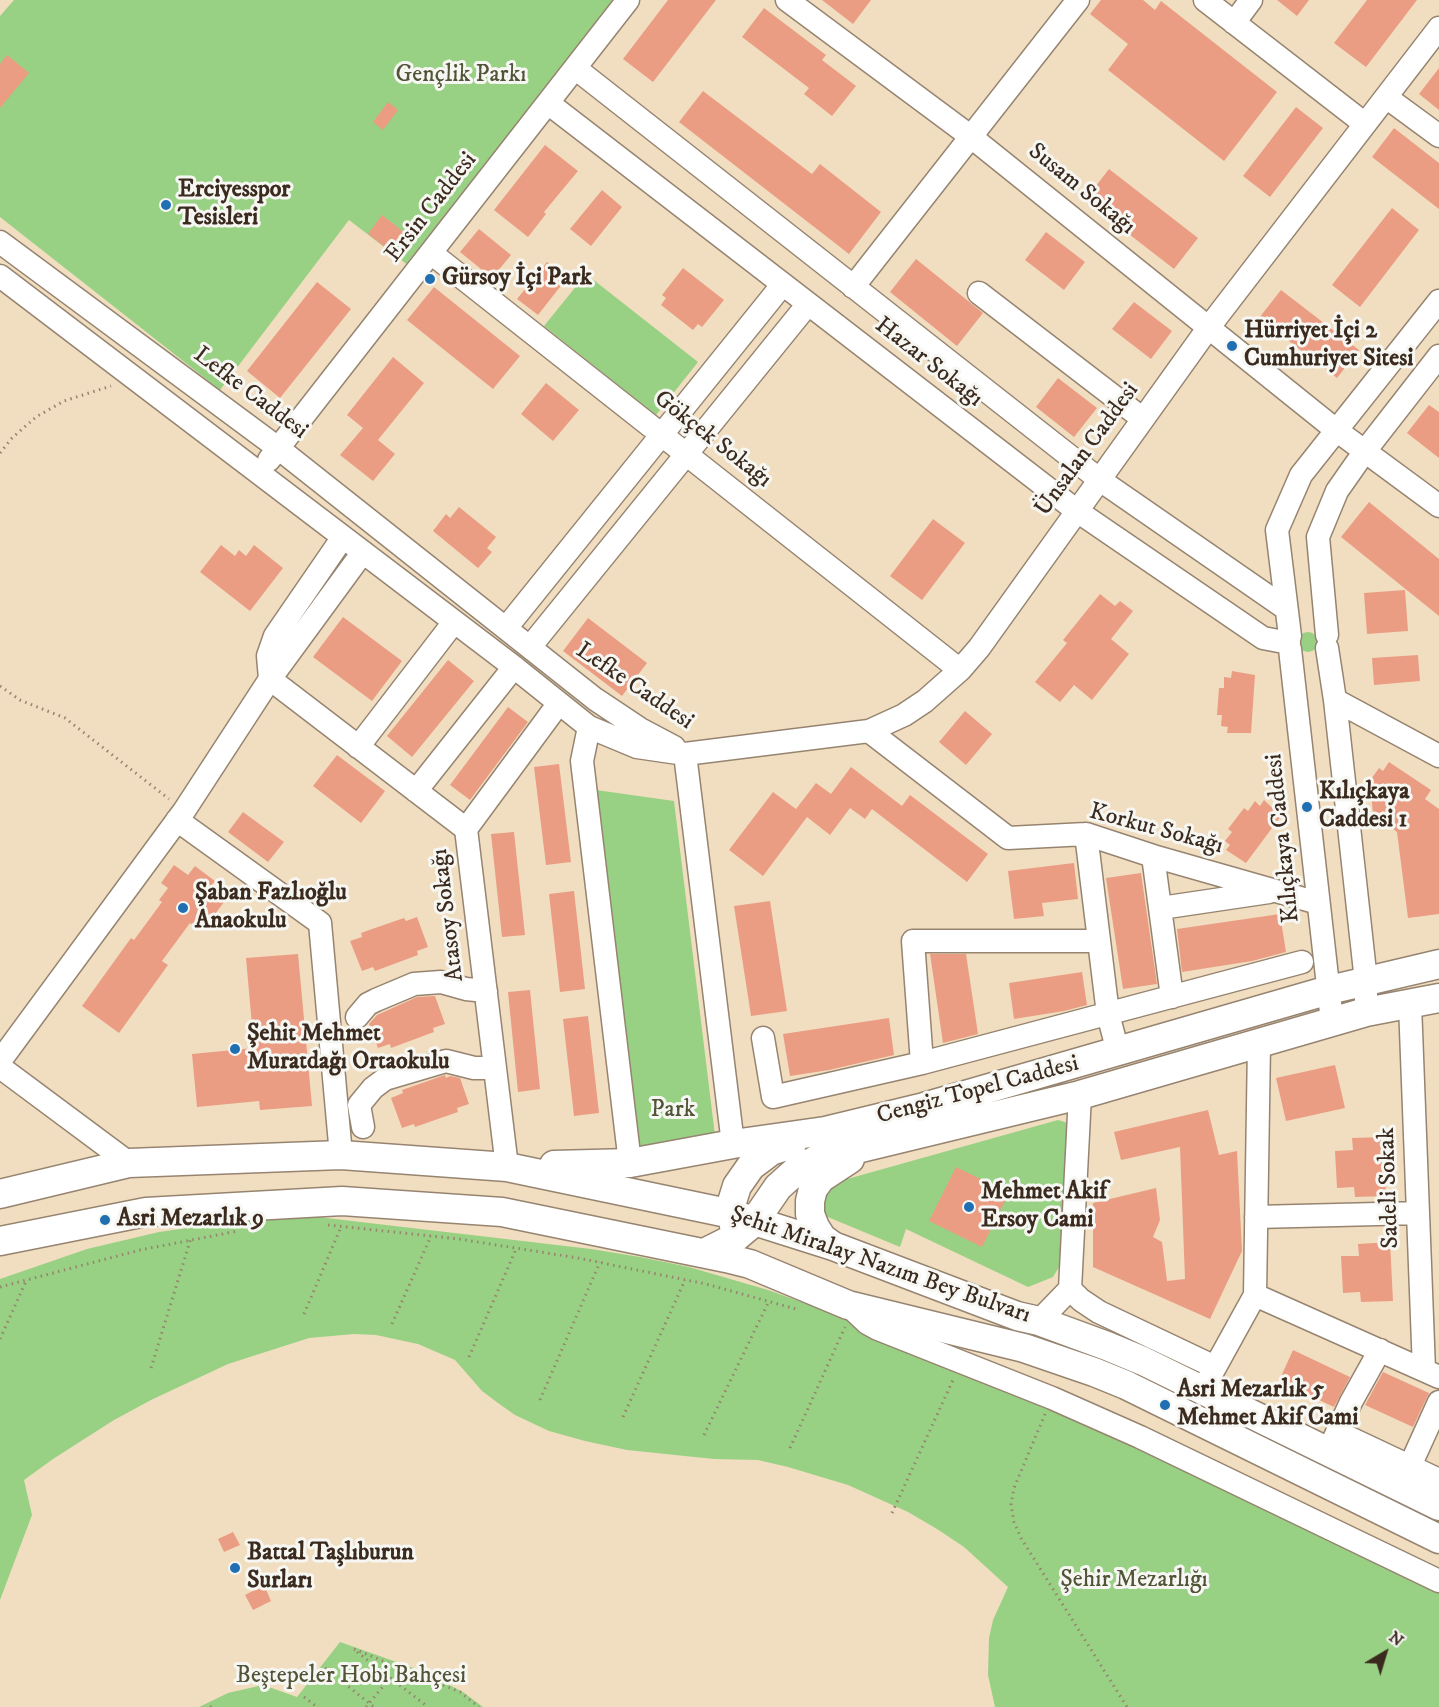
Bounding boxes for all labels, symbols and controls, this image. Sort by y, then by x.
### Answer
park label: Gençlik Parkı [396,62,526,90]
street label: Susam Sokağı [1022,138,1140,242]
street label: Ersin Caddesi [380,147,484,269]
place label: Erciyesspor Tesisleri [178,177,290,233]
marker: Erciyesspor Tesisleri [159,198,173,212]
place label: Gürsoy İçi Park [442,265,592,293]
marker: Gürsoy İçi Park [423,272,437,286]
street label: Hazar Sokağı [868,312,988,414]
place label: Hürriyet İçi 2 Cumhuriyet Sitesi [1244,318,1413,374]
marker: Hürriyet İçi 2 Cumhuriyet Sitesi [1225,339,1239,353]
street label: Lefke Caddesi [187,342,313,446]
street label: Ünsalan Caddesi [1030,378,1146,522]
street label: Gökçek Sokağı [647,385,777,495]
street label: Lefke Caddesi [570,637,698,737]
street label: Kılıçkaya Caddesi [1261,752,1307,924]
place label: Kılıçkaya Caddesi 1 [1319,779,1409,835]
street label: Korkut Sokağı [1086,798,1226,862]
marker: Kılıçkaya Caddesi 1 [1300,800,1314,814]
street label: Atasoy Sokağı [427,847,471,983]
place label: Şaban Fazlıoğlu Anaokulu [195,880,347,936]
marker: Şaban Fazlıoğlu Anaokulu [176,901,190,915]
place label: Şehit Mehmet Muratdağı Ortaokulu [247,1021,450,1077]
marker: Şehit Mehmet Muratdağı Ortaokulu [228,1042,242,1056]
street label: Cengiz Topel Caddesi [874,1050,1082,1132]
park label: Park [651,1097,695,1125]
street label: Sadeli Sokak [1373,1127,1407,1249]
place label: Mehmet Akif Ersoy Cami [981,1179,1107,1235]
marker: Mehmet Akif Ersoy Cami [962,1200,976,1214]
street label: Şehit Miralay Nazım Bey Bulvarı [726,1201,1034,1331]
place label: Asri Mezarlık 9 [117,1206,264,1234]
marker: Asri Mezarlık 9 [98,1213,112,1227]
place label: Asri Mezarlık 5 Mehmet Akif Cami [1177,1377,1358,1433]
marker: Asri Mezarlık 5 Mehmet Akif Cami [1158,1398,1172,1412]
place label: Battal Taşlıburun Surları [247,1540,414,1596]
marker: Battal Taşlıburun Surları [228,1561,242,1575]
park label: Şehir Mezarlığı [1060,1567,1208,1595]
north arrow [1355,1623,1415,1683]
text: N [1385,1627,1407,1651]
park label: Beştepeler Hobi Bahçesi [236,1663,466,1691]

